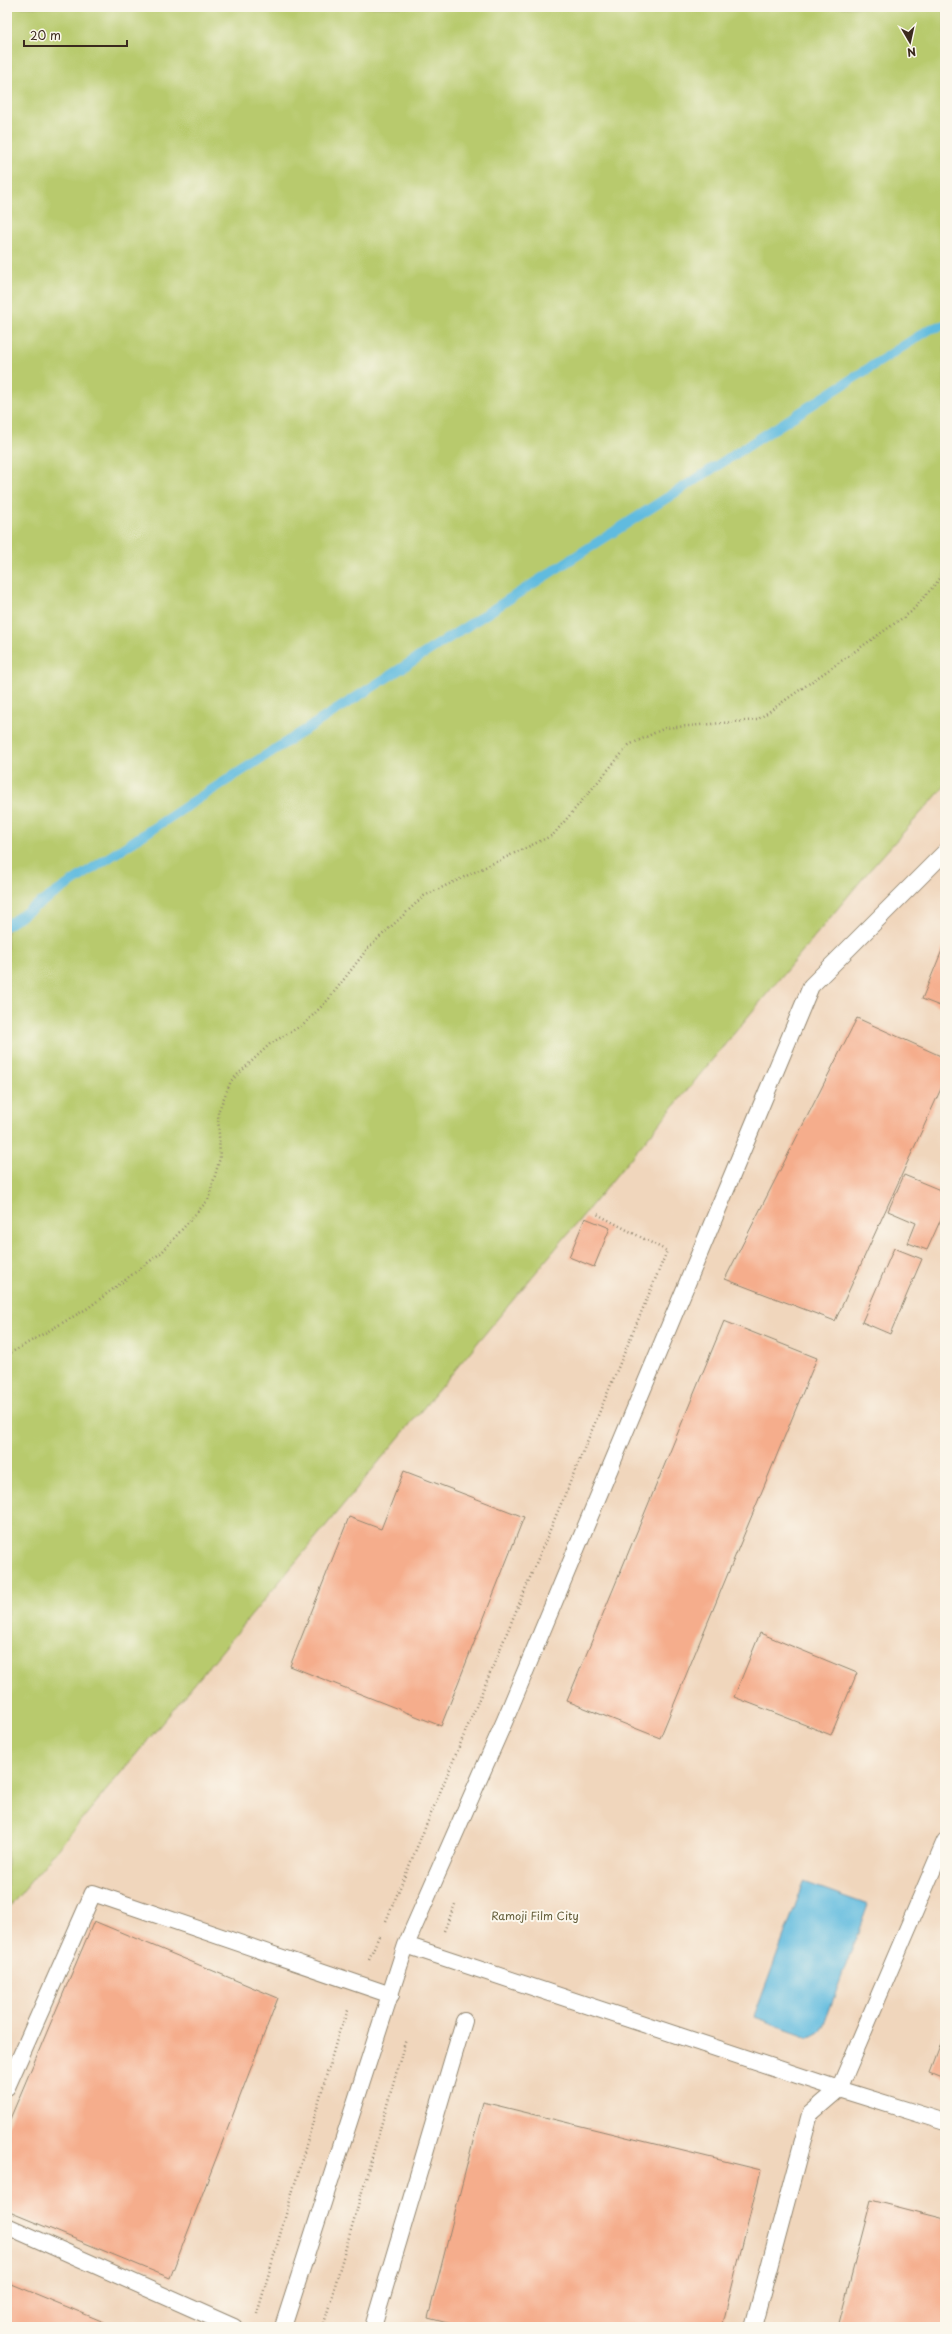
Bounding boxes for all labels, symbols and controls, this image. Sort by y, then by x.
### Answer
scale bar [24,22,127,48]
north arrow [890,22,930,62]
text: 20 m [30,26,61,44]
text: N [906,43,917,61]
park label: Ramoji Film City [491,1907,579,1924]

